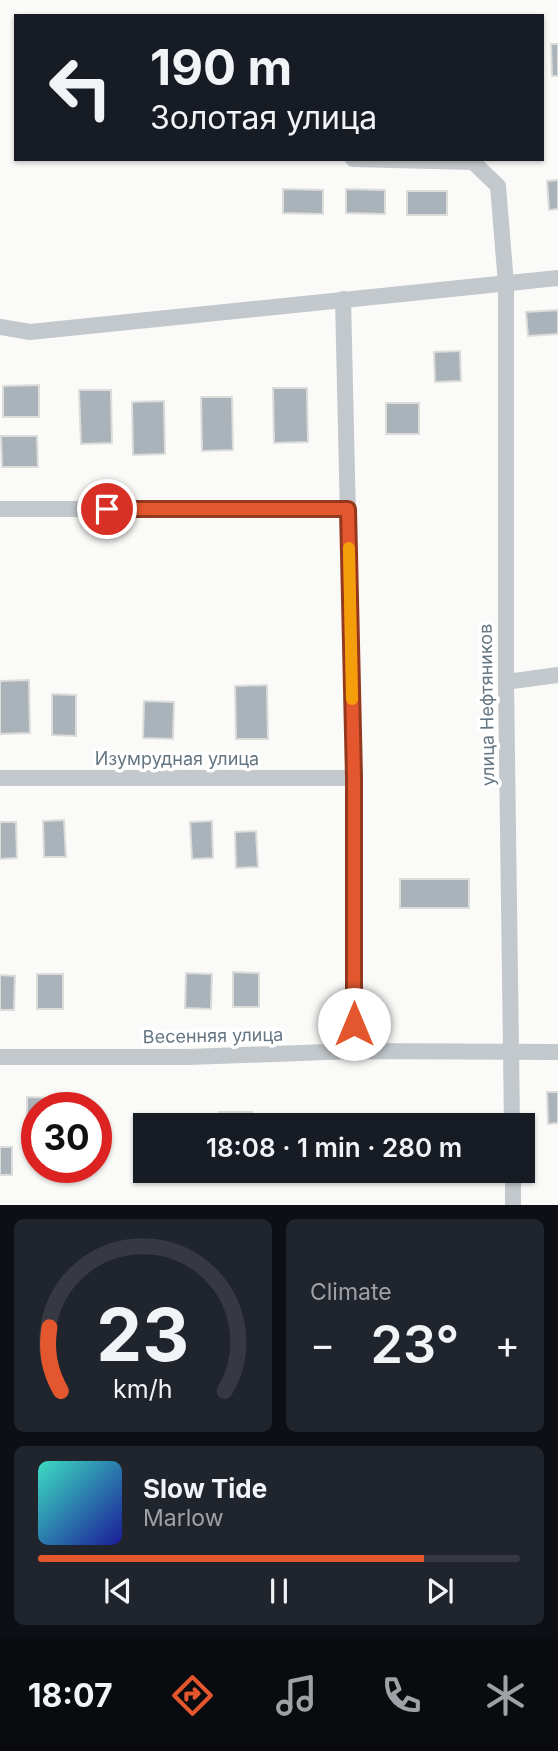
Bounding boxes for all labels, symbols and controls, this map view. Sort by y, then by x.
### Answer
text: 190 m [150,38,292,97]
icon: left [35,42,126,133]
text: Золотая улица [150,98,377,137]
pin [77,479,137,539]
icon: arrive [88,490,126,528]
street label: улица Нефтяников [475,624,498,786]
street label: Изумрудная улица [95,748,259,769]
position arrow [317,987,391,1061]
street label: Весенняя улица [143,1024,283,1047]
speed limit sign: 30 [21,1092,112,1183]
text: 18:08 · 1 min · 280 m [206,1132,462,1163]
text: Climate [310,1278,392,1306]
text: 23 [97,1291,189,1380]
text: 23° [371,1313,459,1376]
text: − [310,1321,335,1367]
text: + [495,1321,520,1367]
text: km/h [113,1374,173,1404]
text: Slow Tide [143,1473,267,1504]
text: Marlow [143,1504,223,1532]
icon: previous [99,1572,137,1610]
icon: pause [260,1572,298,1610]
icon: next [421,1572,459,1610]
icon: directions [168,1671,217,1720]
icon: music [272,1671,321,1720]
icon: phone [377,1671,426,1720]
icon: climate [481,1671,530,1720]
text: 18:07 [28,1676,113,1715]

